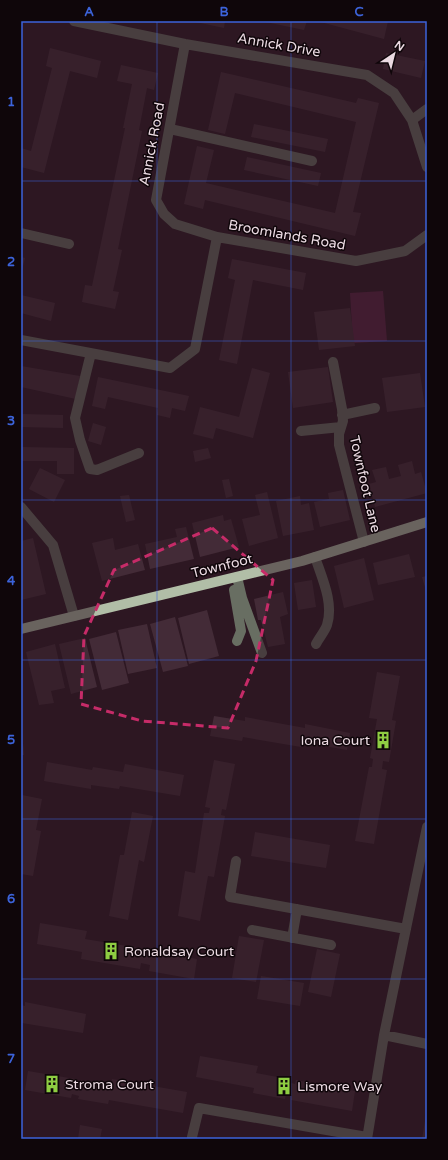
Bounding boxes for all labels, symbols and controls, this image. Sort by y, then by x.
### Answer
text: A [84,4,94,20]
text: B [219,4,229,20]
text: C [354,4,364,20]
street label: Annick Drive [236,29,322,61]
north arrow [374,34,414,74]
text: N [392,38,407,54]
text: 1 [7,94,15,110]
street label: Annick Road [136,101,168,187]
street label: Broomlands Road [227,216,347,254]
text: 2 [7,254,15,270]
text: 3 [7,413,15,429]
street label: Townfoot Lane [346,434,384,534]
street label: Townfoot [190,550,255,582]
text: 4 [7,573,16,589]
building icon: Iona Court [373,730,393,750]
text: 5 [7,732,15,748]
place label: Iona Court [300,732,371,749]
text: 6 [7,891,15,907]
building icon: Ronaldsay Court [101,941,121,961]
place label: Ronaldsay Court [124,943,235,960]
text: 7 [7,1051,15,1067]
building icon: Stroma Court [42,1074,62,1094]
place label: Stroma Court [65,1076,155,1093]
building icon: Lismore Way [274,1076,294,1096]
place label: Lismore Way [297,1078,383,1095]

